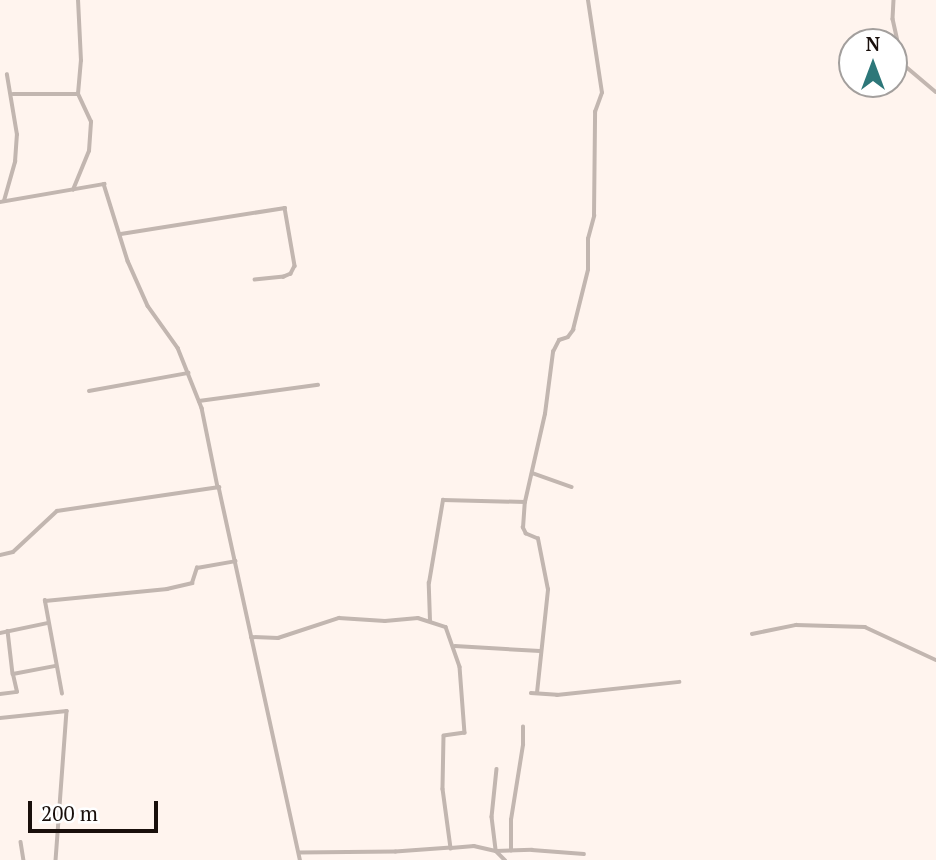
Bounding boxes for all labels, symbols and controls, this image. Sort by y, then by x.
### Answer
north arrow [838,28,908,98]
text: N [866,31,880,56]
scale bar [32,786,161,830]
text: 200 m [41,799,98,827]

